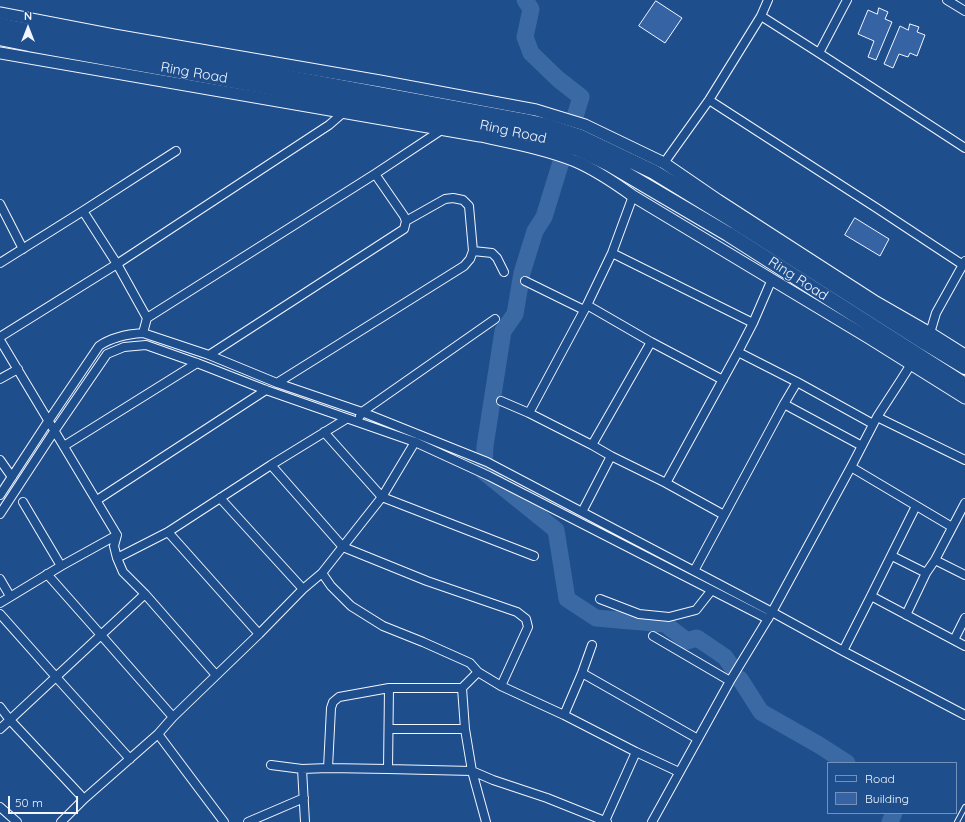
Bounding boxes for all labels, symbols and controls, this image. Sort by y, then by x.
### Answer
north arrow [8,8,48,48]
text: N [24,9,32,23]
street label: Ring Road [159,59,229,87]
street label: Ring Road [478,117,548,147]
street label: Ring Road [765,254,831,304]
legend [827,762,957,814]
text: Road [865,771,895,786]
scale bar [10,788,80,814]
text: Building [865,791,909,806]
text: 50 m [15,795,43,810]

